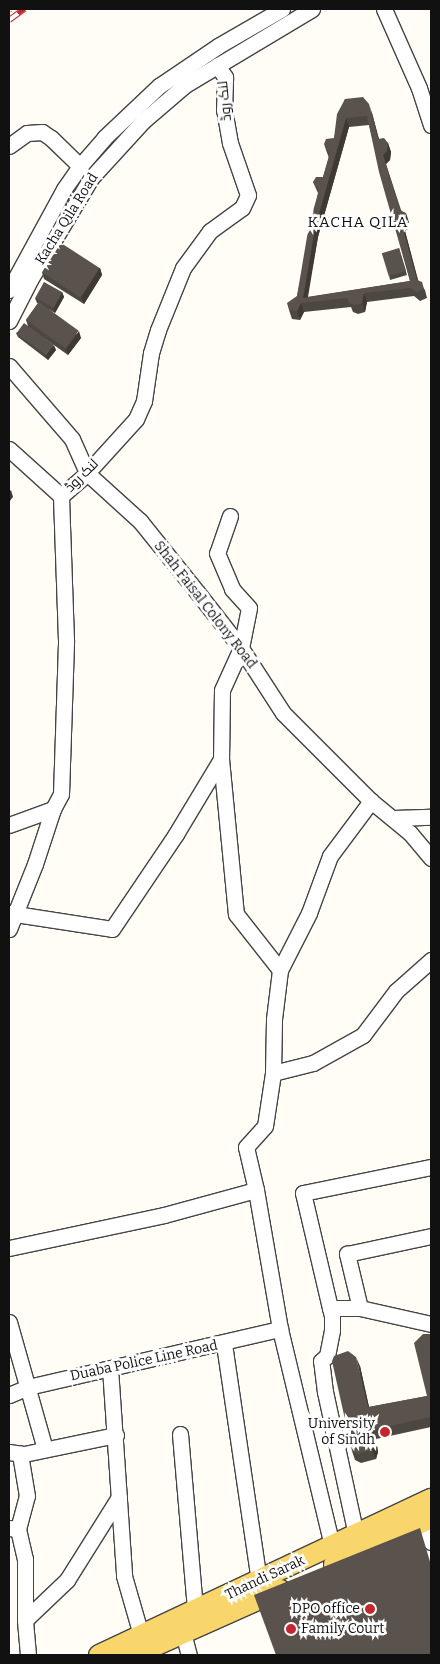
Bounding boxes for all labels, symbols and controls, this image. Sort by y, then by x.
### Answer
street label: لنک روڈ [215,80,235,122]
street label: Kacha Qila Road [32,170,102,268]
district label: KACHA QILA [306,214,410,232]
street label: لنک روڈ [62,456,102,496]
street label: Shah Faisal Colony Road [150,538,260,672]
street label: Duaba Police Line Road [69,1337,219,1385]
place label: University of Sindh [308,1416,375,1448]
marker: University of Sindh [379,1426,391,1438]
street label: Thandi Sarak [223,1552,307,1604]
place label: DPO office [292,1601,360,1617]
marker: DPO office [364,1603,376,1615]
place label: Family Court [301,1621,384,1637]
marker: Family Court [285,1623,297,1635]

